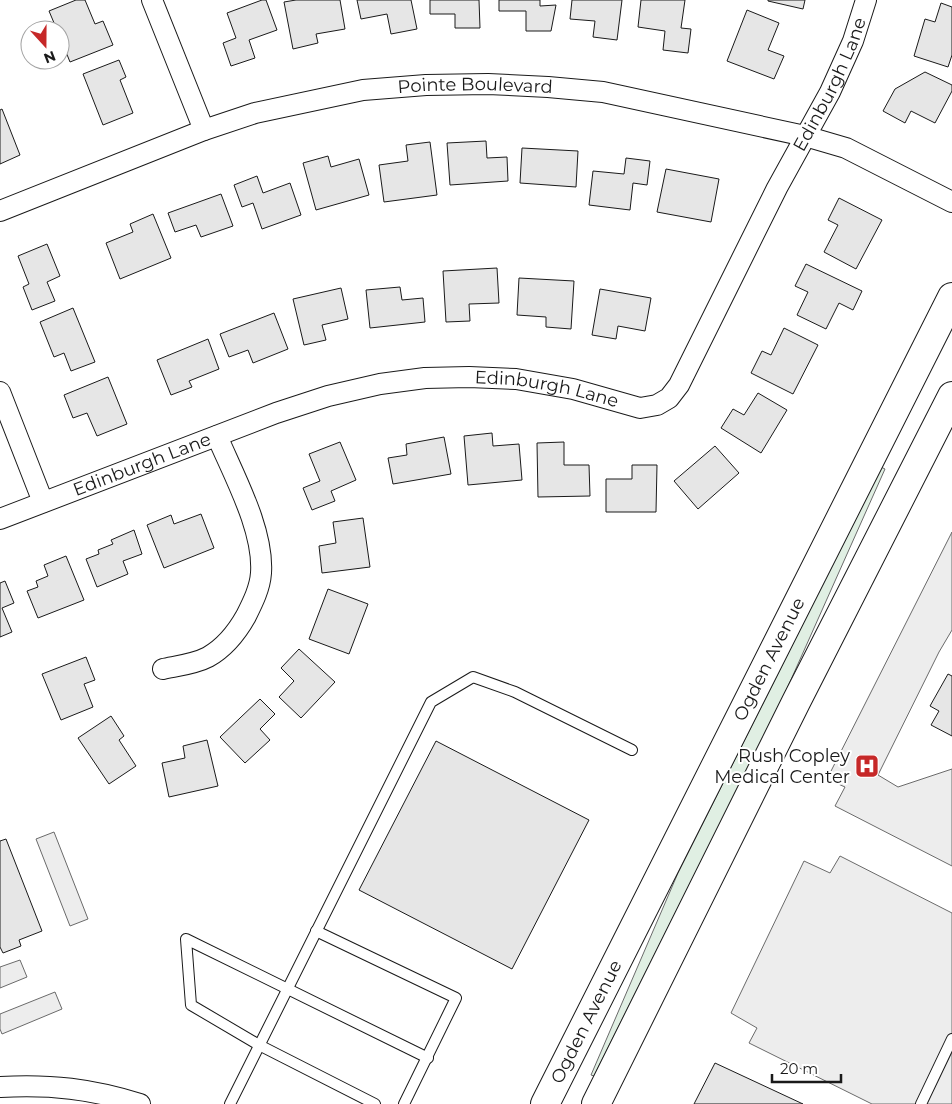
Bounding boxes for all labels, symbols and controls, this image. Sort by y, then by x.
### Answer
street label: Edinburgh Lane [789,15,871,155]
north arrow [20,20,70,70]
text: N [41,47,58,68]
street label: Pointe Boulevard [397,73,553,98]
street label: Edinburgh Lane [474,366,621,412]
street label: Edinburgh Lane [70,428,214,501]
street label: Ogden Avenue [729,594,810,725]
place label: Rush Copley Medical Center [714,745,850,788]
hospital icon: Rush Copley Medical Center [854,753,880,779]
street label: Ogden Avenue [546,956,627,1087]
scale bar [772,1052,841,1084]
text: 20 m [780,1059,818,1078]

